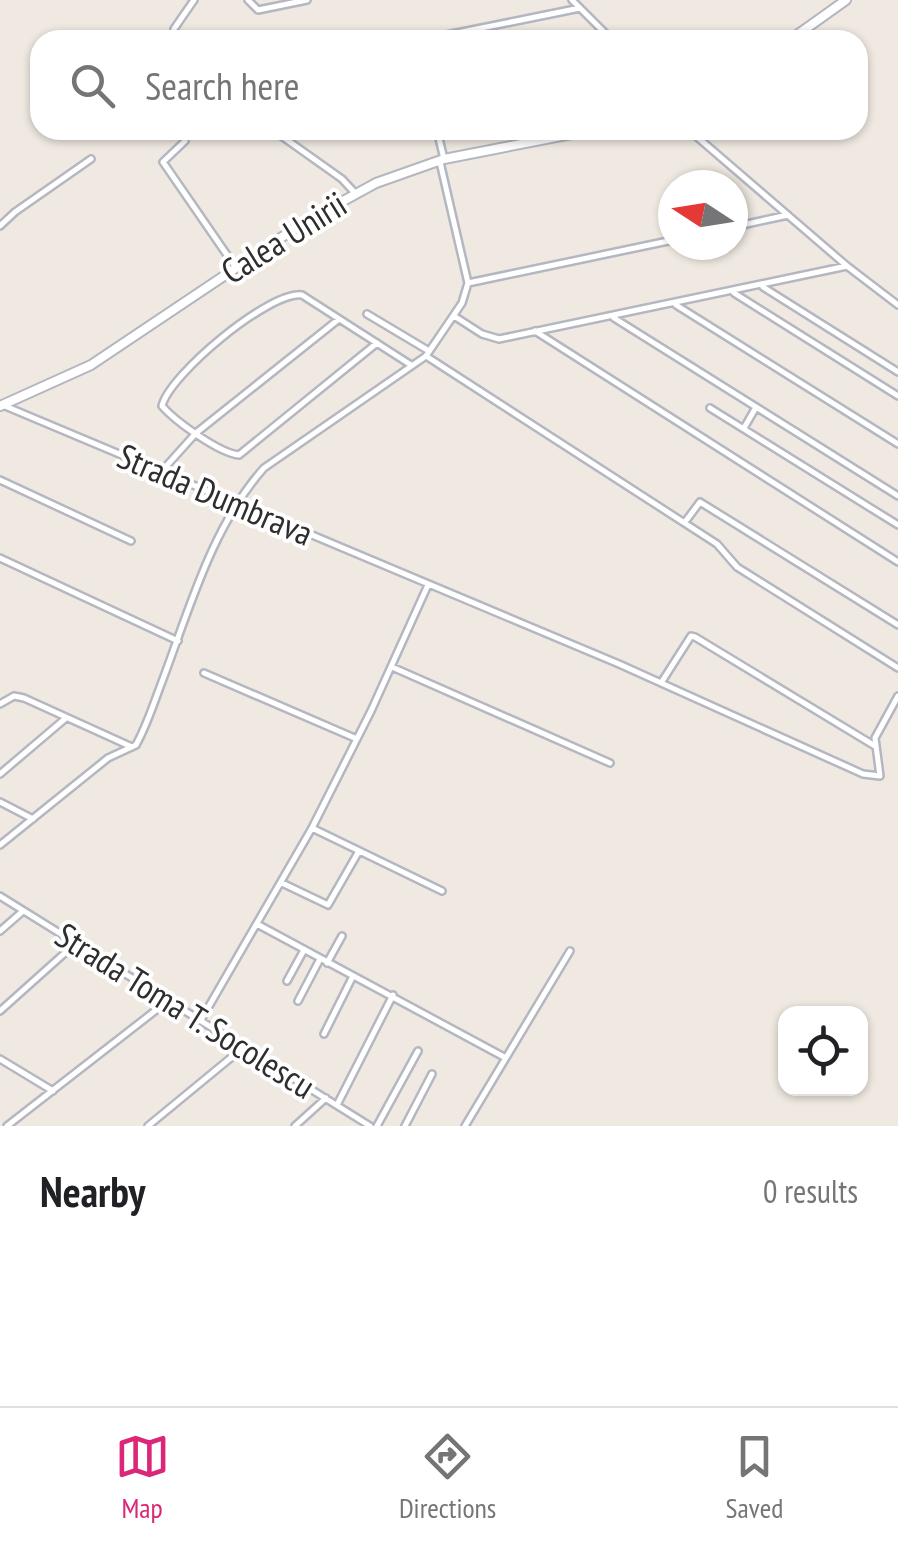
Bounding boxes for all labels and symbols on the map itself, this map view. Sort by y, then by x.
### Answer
north arrow [658,170,748,260]
street label: Calea Unirii [212,181,355,294]
street label: Strada Dumbrava [111,432,320,556]
street label: Strada Toma T. Socolescu [47,912,324,1109]

